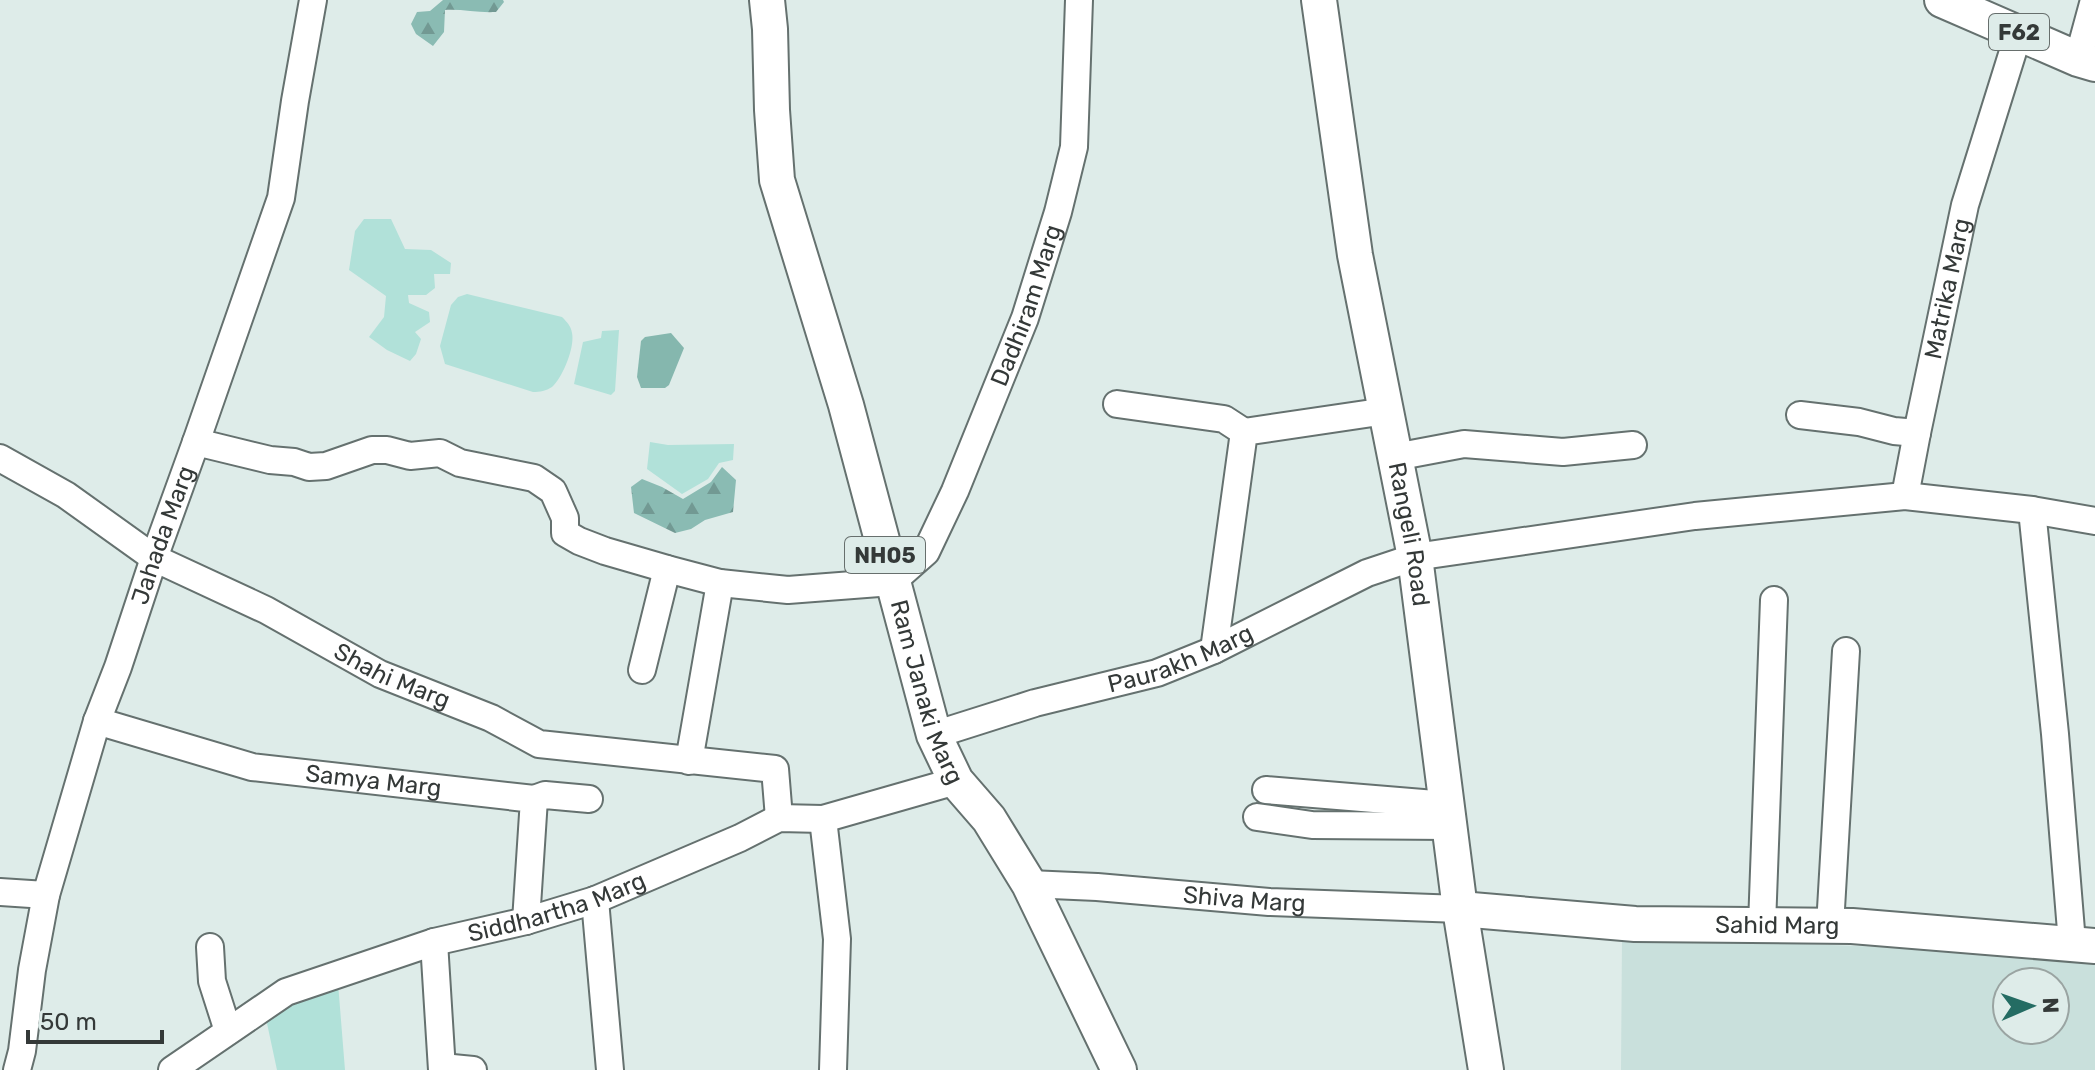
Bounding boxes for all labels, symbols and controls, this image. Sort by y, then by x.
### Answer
road number: F62 [1989,14,2049,50]
street label: Matrika Marg [1919,216,1976,362]
street label: Dadhiram Marg [985,221,1067,390]
street label: Rangeli Road [1383,460,1435,608]
street label: Jahada Marg [126,462,200,608]
road number: NH05 [845,537,925,573]
street label: Ram Janaki Marg [885,597,969,789]
street label: Paurakh Marg [1105,619,1258,699]
street label: Shahi Marg [329,637,454,714]
street label: Samya Marg [304,759,443,802]
street label: Siddhartha Marg [465,866,650,948]
street label: Shiva Marg [1182,881,1306,917]
street label: Sahid Marg [1715,911,1840,940]
north arrow [1991,966,2071,1046]
scale bar [28,994,162,1044]
text: N [2037,997,2064,1014]
text: 50 m [40,1008,97,1036]

